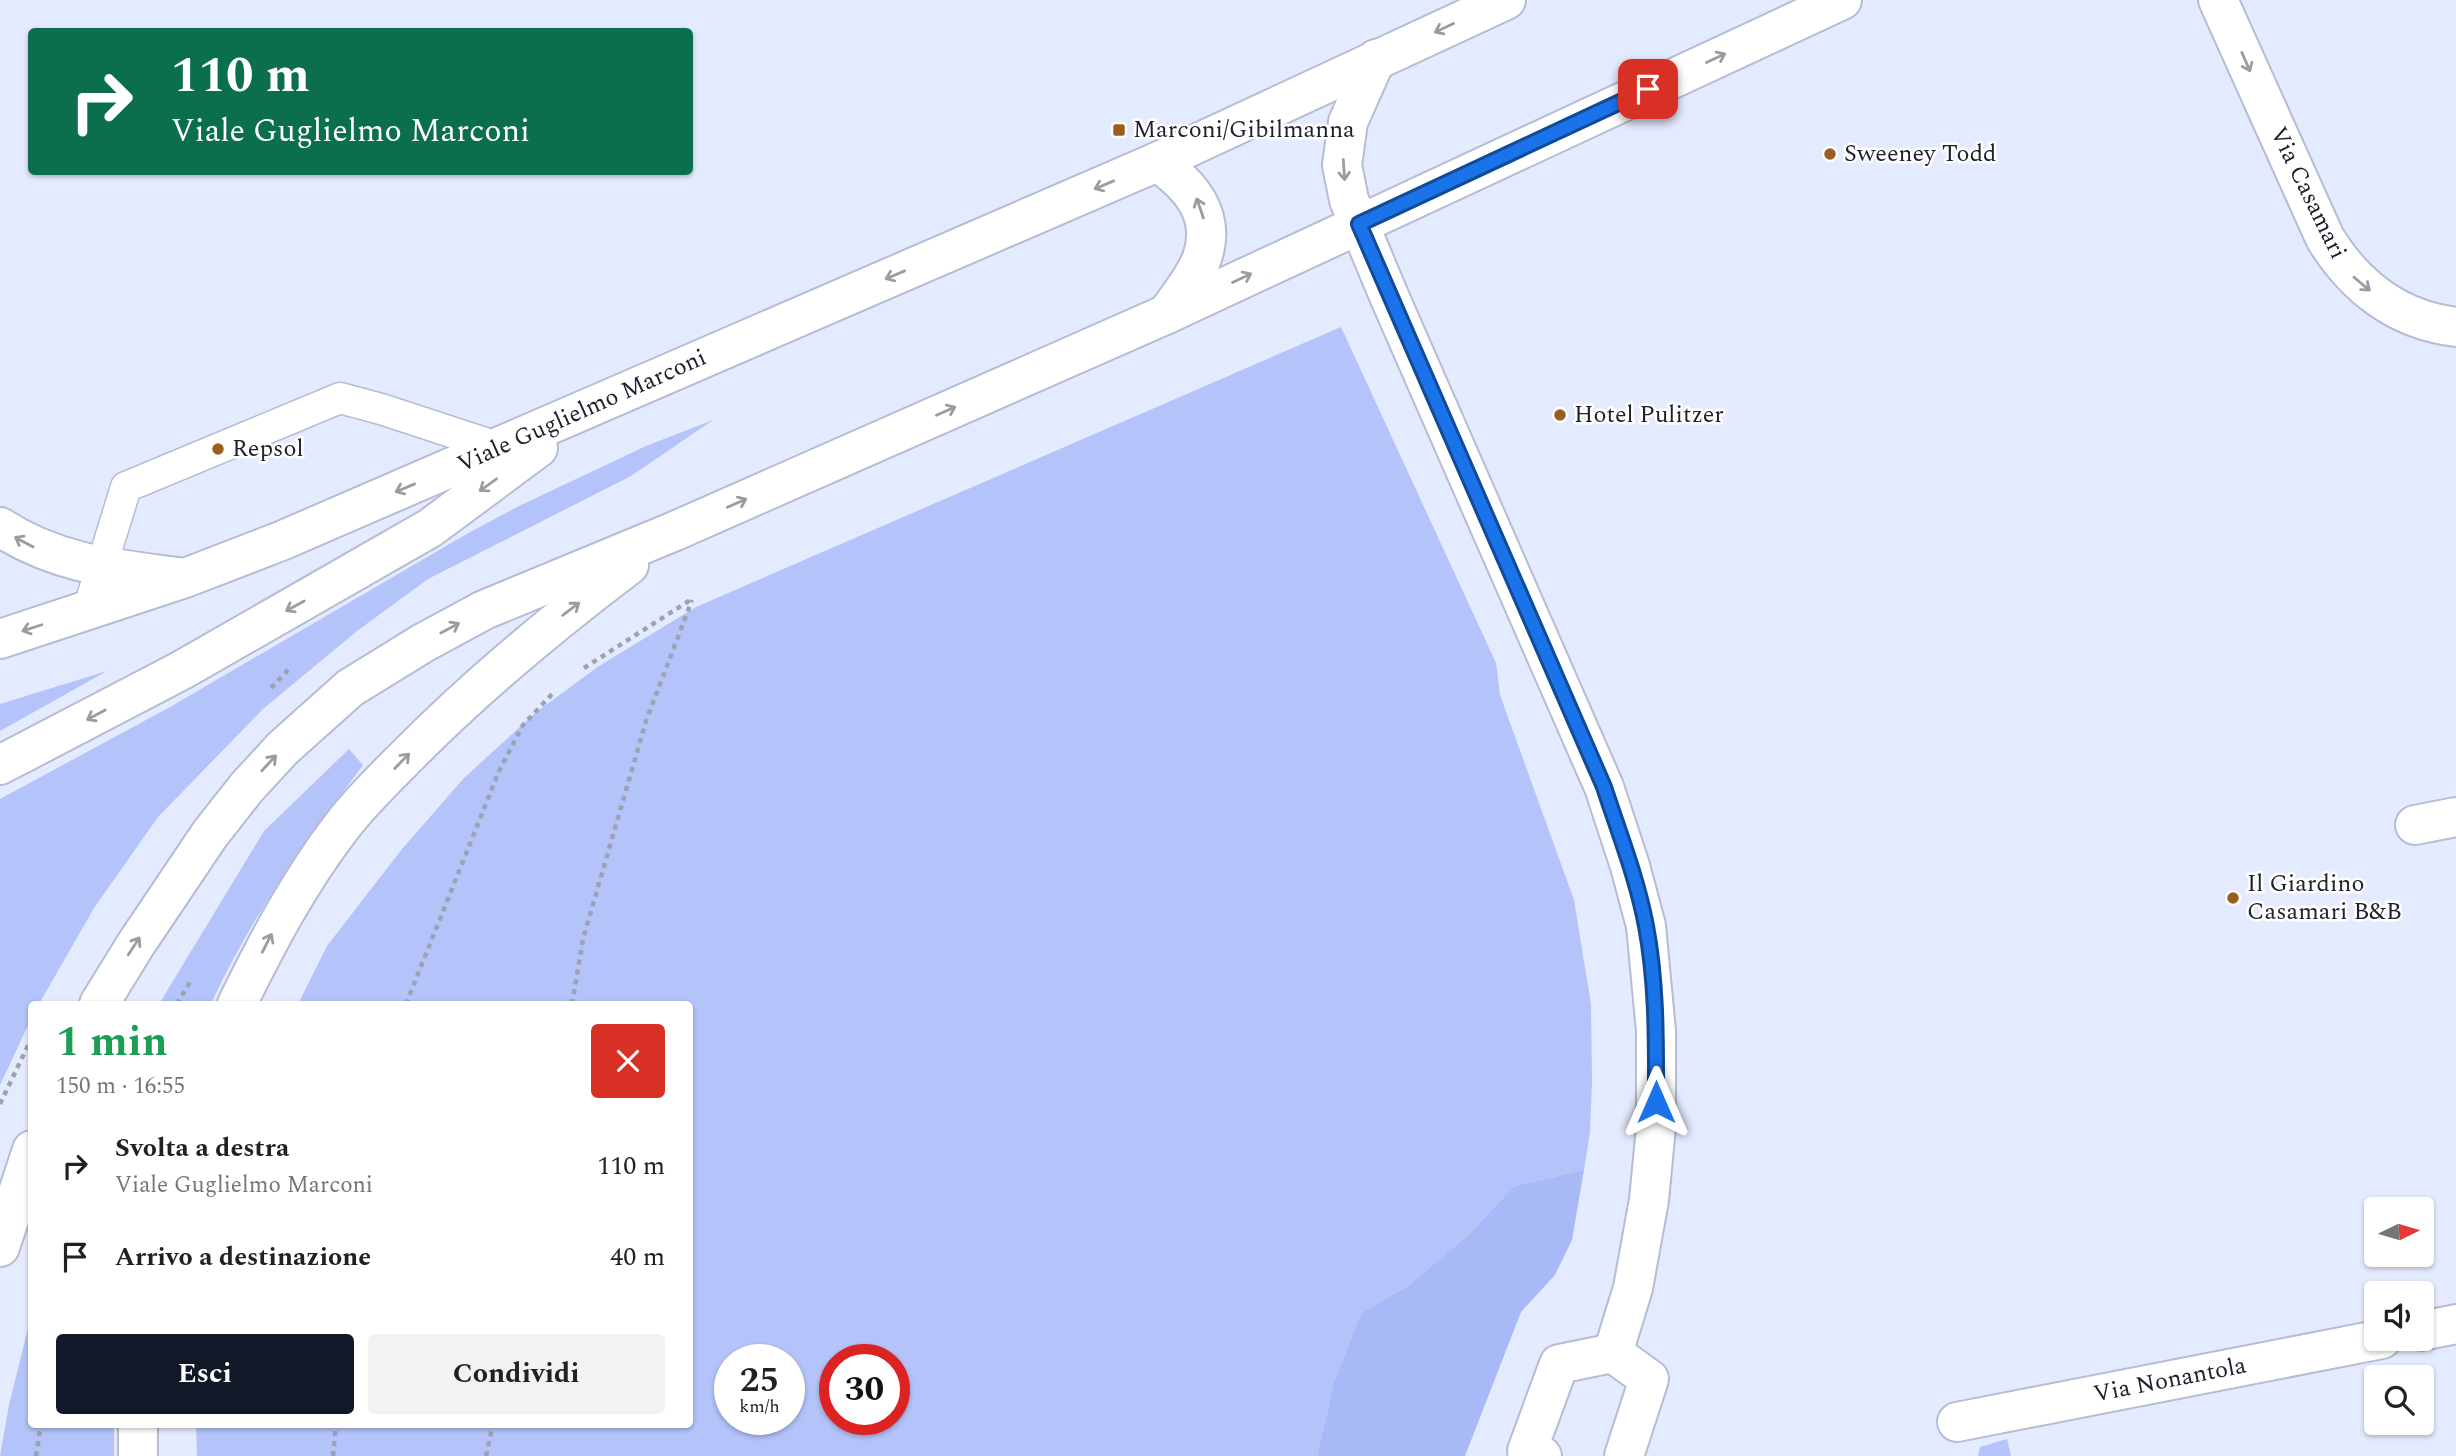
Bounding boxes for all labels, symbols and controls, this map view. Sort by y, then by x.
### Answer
one-way arrow [1434,22,1455,35]
text: 110 m [171,39,310,114]
one-way arrow [1704,51,1726,64]
one-way arrow [2240,51,2253,72]
icon: right [56,56,147,147]
pin [1618,59,1678,119]
icon: arrive [1629,70,1667,108]
text: Viale Guglielmo Marconi [171,107,530,156]
place label: Marconi/Gibilmanna [1133,112,1355,148]
street label: Via Casamari [2260,121,2356,265]
marker: Marconi/Gibilmanna [1111,122,1127,138]
place label: Sweeney Todd [1844,136,1997,172]
marker: Sweeney Todd [1822,146,1838,162]
one-way arrow [1337,158,1350,181]
one-way arrow [1094,179,1115,192]
one-way arrow [1193,197,1206,219]
one-way arrow [885,269,907,282]
one-way arrow [1231,270,1252,284]
one-way arrow [2352,276,2370,292]
street label: Viale Guglielmo Marconi [452,340,712,482]
place label: Hotel Pulitzer [1574,397,1724,433]
one-way arrow [934,404,956,417]
marker: Hotel Pulitzer [1552,407,1568,423]
place label: Repsol [232,431,303,467]
marker: Repsol [210,441,226,457]
one-way arrow [479,478,498,493]
one-way arrow [395,482,416,495]
one-way arrow [726,496,748,509]
one-way arrow [14,534,35,548]
one-way arrow [285,600,306,613]
one-way arrow [561,602,580,617]
one-way arrow [439,621,460,634]
one-way arrow [21,623,43,636]
one-way arrow [86,708,106,722]
one-way arrow [393,753,410,770]
one-way arrow [261,754,277,772]
place label: Il Giardino Casamari B&B [2247,866,2402,930]
marker: Il Giardino Casamari B&B [2225,890,2241,906]
one-way arrow [260,933,274,954]
one-way arrow [127,937,141,956]
text: 1 min [56,1011,168,1074]
button: close [591,1024,665,1098]
position arrow [1619,1065,1693,1139]
text: 150 m · 16:55 [56,1069,185,1104]
text: Svolta a destra [115,1128,289,1168]
text: 110 m [597,1146,665,1186]
icon: right [56,1147,94,1185]
text: Viale Guglielmo Marconi [115,1168,373,1203]
north arrow [2364,1197,2434,1267]
map controls [2364,1197,2434,1435]
text: Arrivo a destinazione [115,1237,371,1277]
text: 40 m [610,1237,665,1277]
icon: arrive [56,1238,94,1276]
button: sound [2364,1281,2434,1351]
button: Esci [56,1334,354,1414]
button: Condividi [368,1334,665,1414]
speed limit sign: 30 [819,1344,910,1435]
street label: Via Nonantola [2091,1347,2250,1412]
text: 25 [740,1354,779,1407]
button: search [2364,1365,2434,1435]
text: km/h [739,1393,780,1420]

